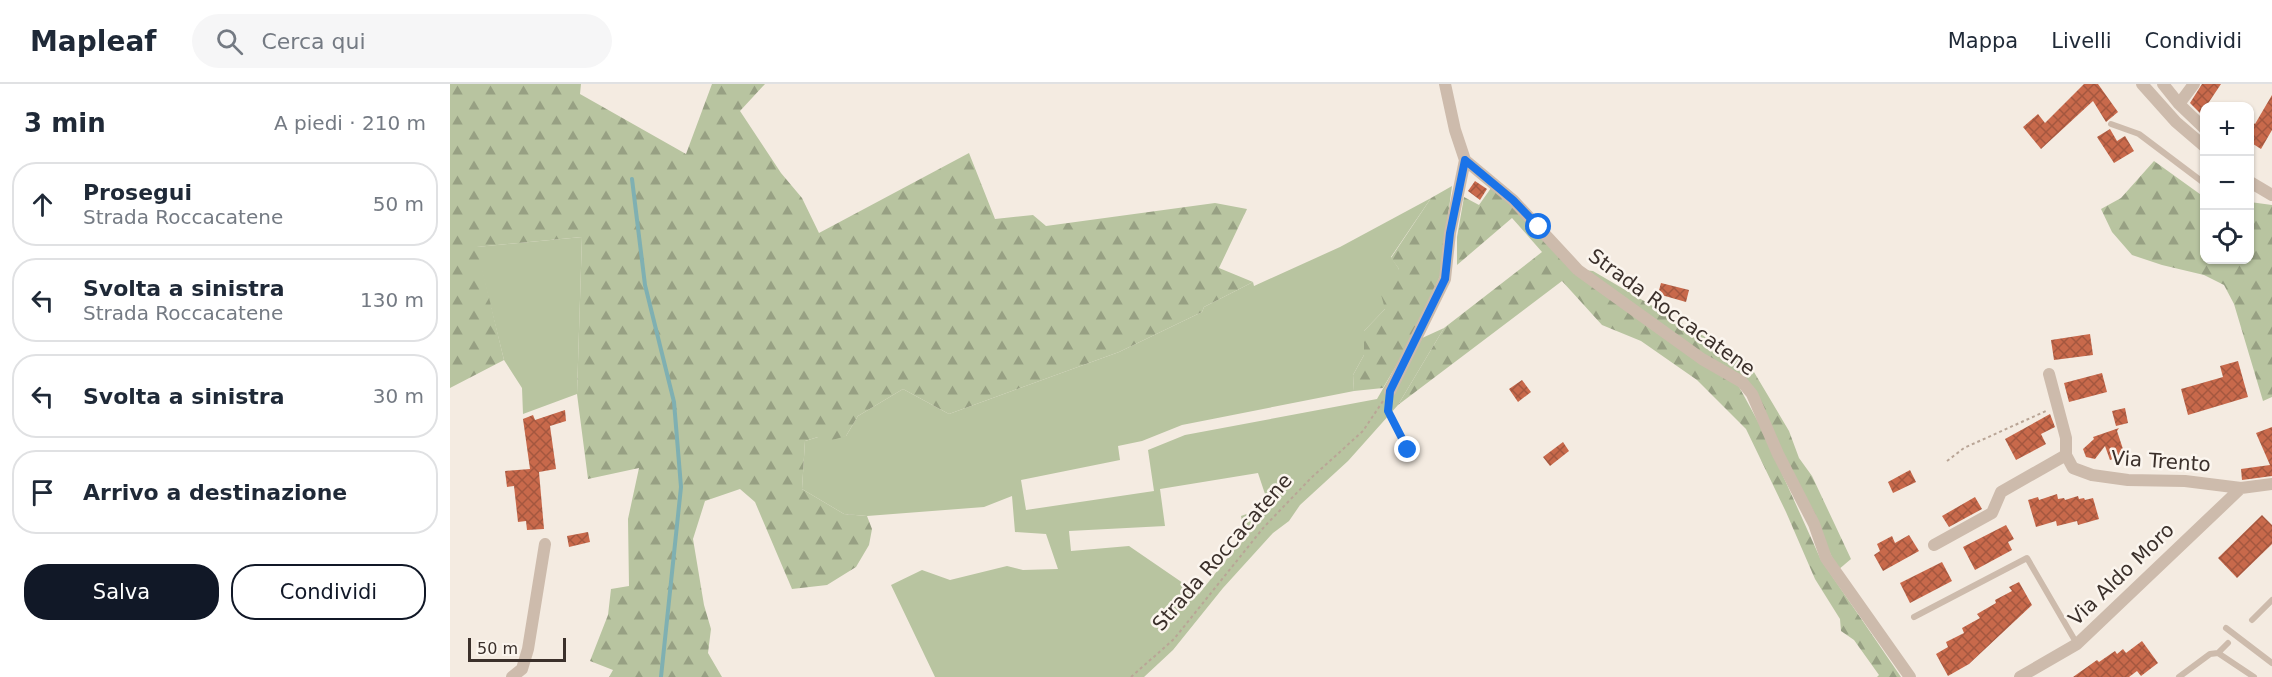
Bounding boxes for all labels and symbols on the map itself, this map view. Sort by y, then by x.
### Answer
route start [1525,213,1551,239]
street label: Strada Roccacatene [1584,243,1760,381]
route end [1394,436,1420,462]
street label: Via Trento [2111,446,2211,476]
street label: Strada Roccacatene [1147,469,1297,635]
street label: Via Aldo Moro [2063,518,2179,630]
scale bar [468,635,566,662]

